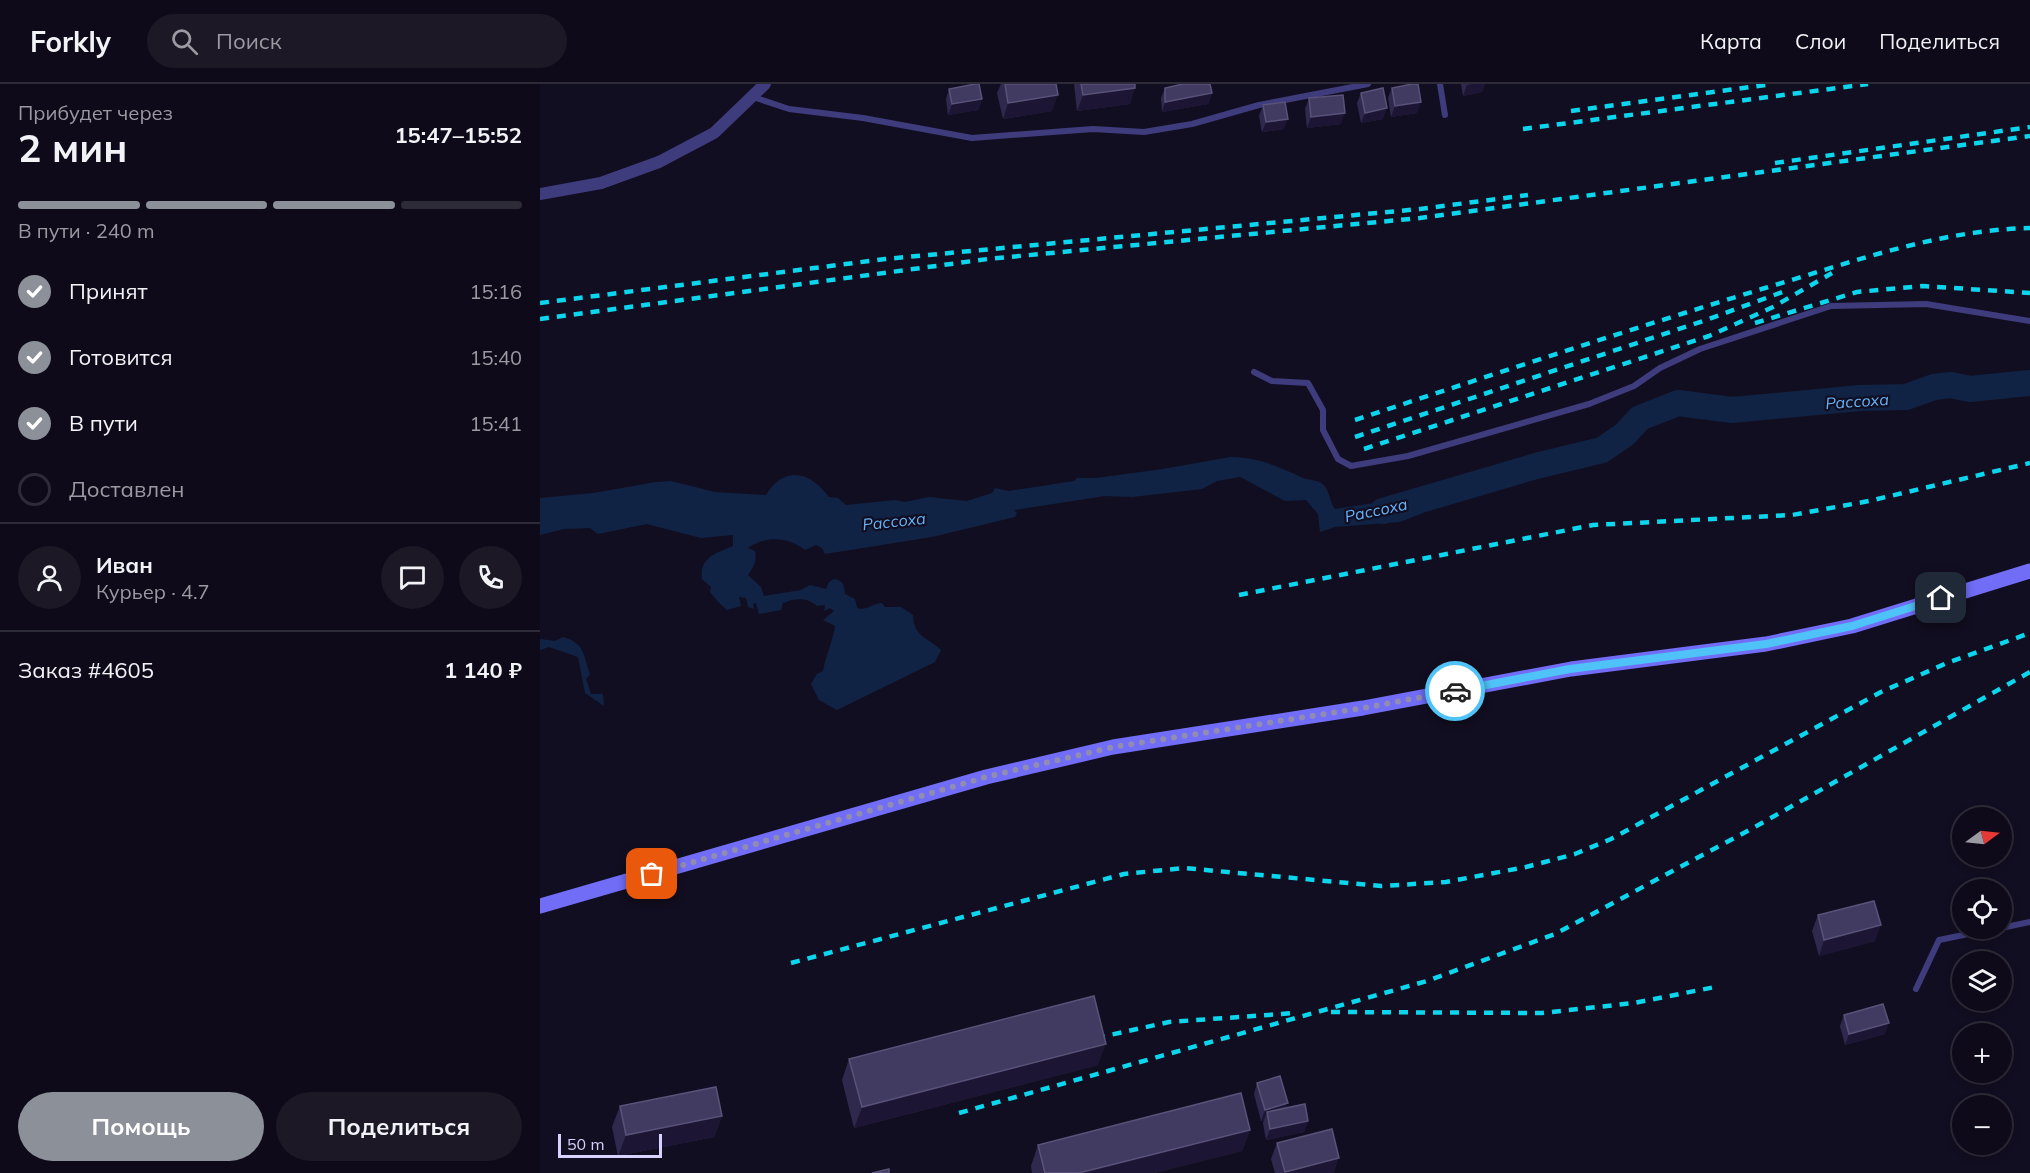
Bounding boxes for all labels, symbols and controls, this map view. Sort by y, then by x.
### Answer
search box [147,14,567,68]
text: Forkly [30,24,111,59]
icon: search [168,25,201,58]
text: Поиск [216,27,282,55]
text: Карта [1700,28,1762,54]
text: Слои [1795,28,1846,54]
text: Поделиться [1879,28,2000,54]
text: Прибудет через [18,100,173,125]
text: 15:47–15:52 [394,121,522,149]
text: 2 мин [18,123,127,172]
text: В пути · 240 m [18,218,154,243]
icon: check [18,275,51,308]
text: Принят [69,277,148,305]
text: 15:16 [469,279,522,304]
icon: check [18,341,51,374]
text: Готовится [69,343,173,371]
text: 15:40 [469,345,522,370]
water label: Рассоха [1825,389,1890,413]
icon: check [18,407,51,440]
text: В пути [69,409,138,437]
text: 15:41 [469,411,522,436]
text: Доставлен [69,475,185,503]
water label: Рассоха [1343,494,1409,526]
water label: Рассоха [861,508,927,534]
button: person [18,546,81,609]
button: chat [381,546,444,609]
button: phone [459,546,522,609]
text: Иван [96,551,153,579]
pin [1915,572,1966,623]
text: Курьер · 4.7 [96,579,210,604]
icon: home [1924,581,1957,614]
text: Заказ #4605 [18,656,154,684]
text: 1 140 ₽ [444,656,522,684]
courier [1425,661,1485,721]
icon: car [1439,675,1472,708]
north arrow [1952,807,2012,867]
map controls [1952,807,2012,1155]
pin [626,848,677,899]
icon: bag [635,857,668,890]
button: locate [1952,879,2012,939]
button: layers [1952,951,2012,1011]
button: + [1952,1023,2012,1083]
button: Помощь [18,1092,264,1161]
button: Поделиться [276,1092,522,1161]
button: − [1952,1095,2012,1155]
scale bar [558,1131,662,1158]
text: 50 m [567,1134,604,1154]

